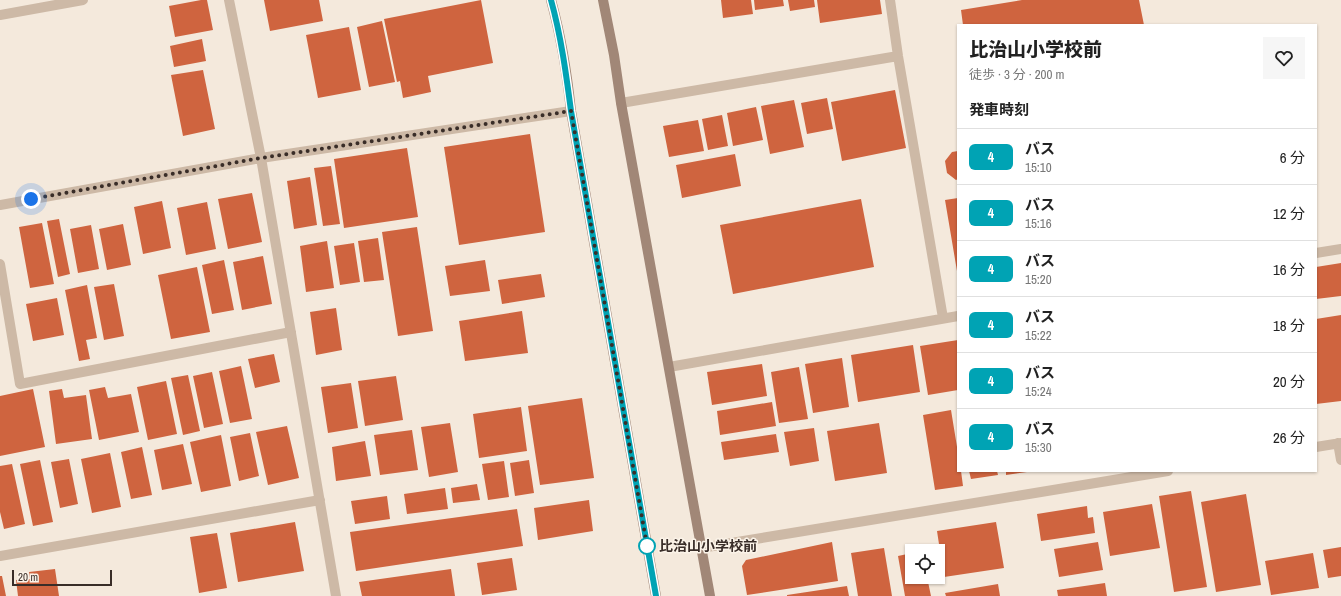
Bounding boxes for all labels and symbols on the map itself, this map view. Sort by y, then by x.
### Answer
your location [21,189,41,209]
marker: 比治山小学校前 [638,537,656,555]
place label: 比治山小学校前 [659,537,757,555]
scale bar [12,568,112,587]

